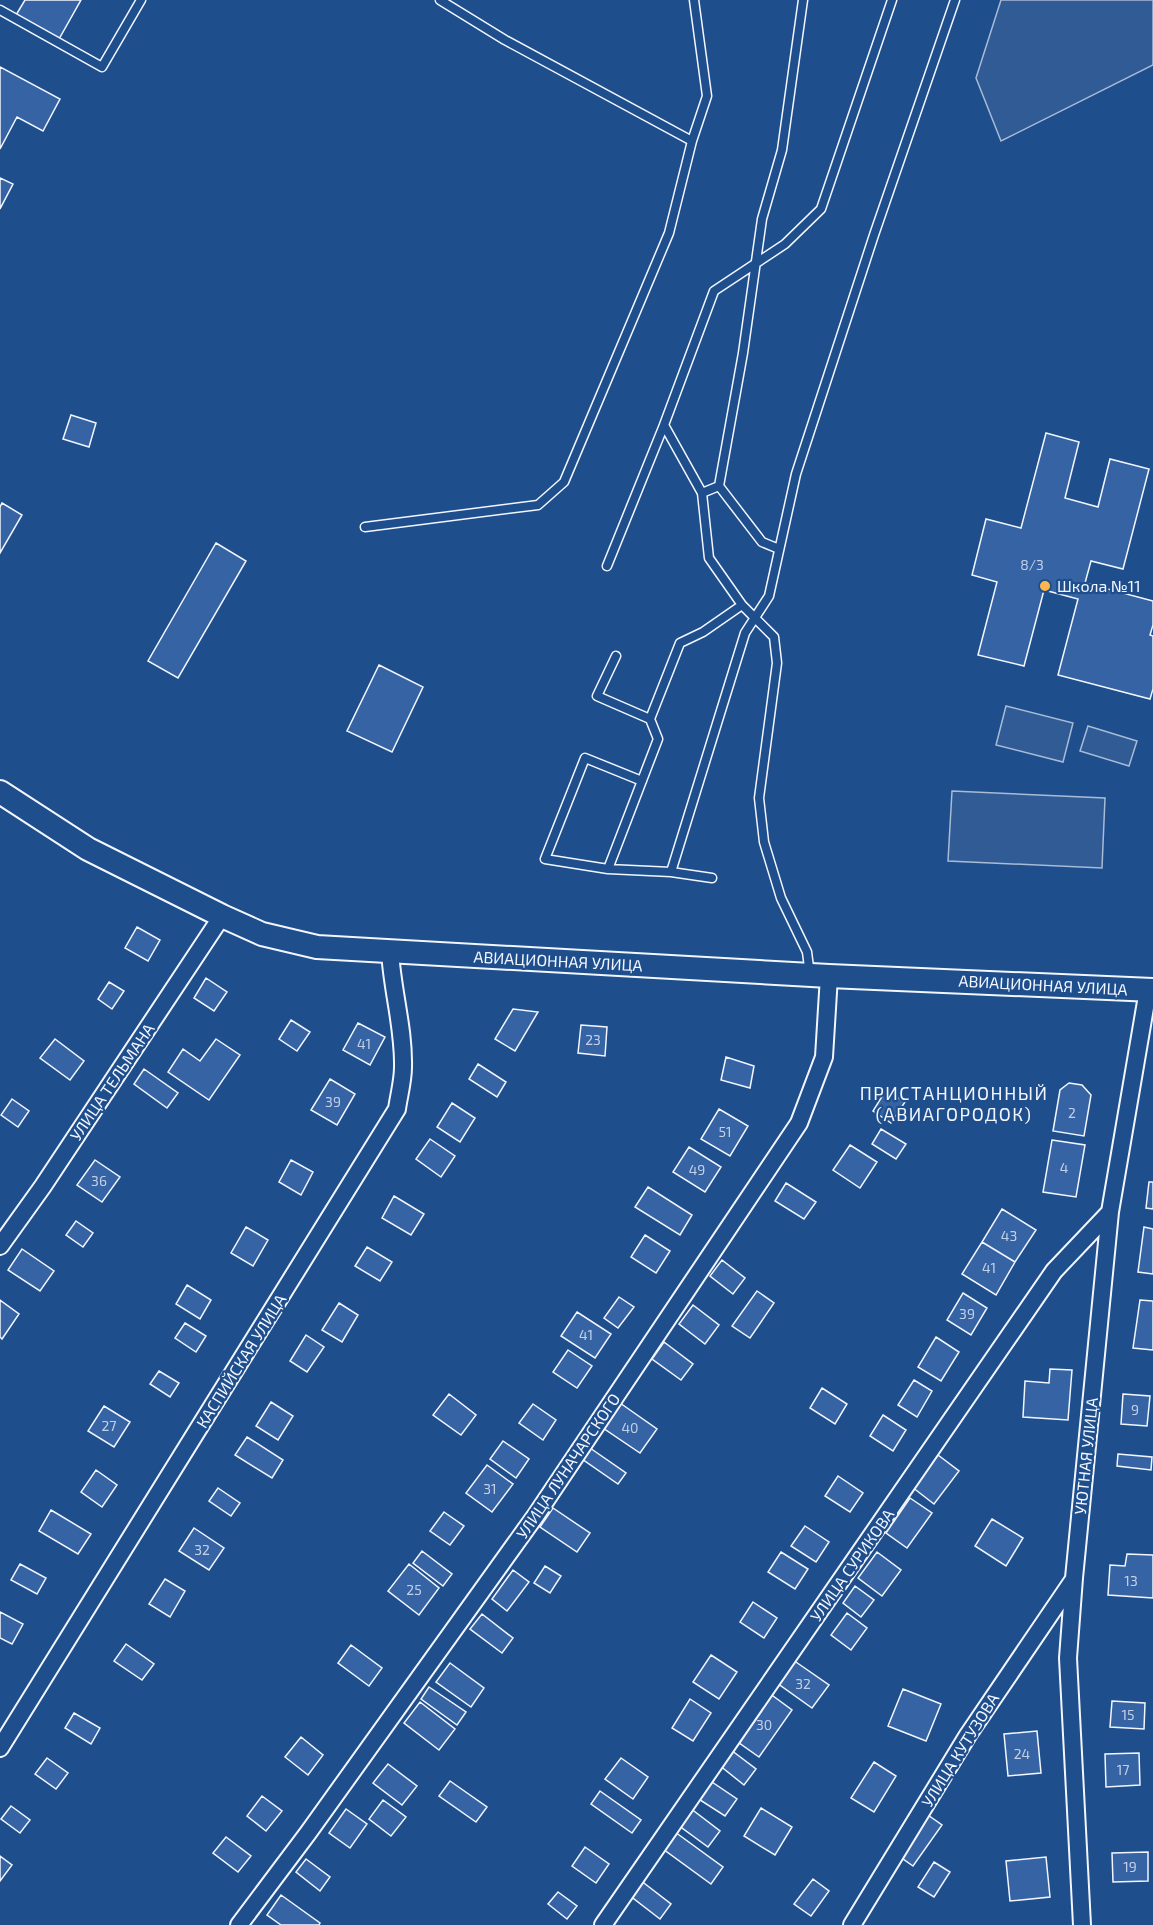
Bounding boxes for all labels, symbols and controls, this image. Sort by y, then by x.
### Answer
house number: 8/3 [1020,556,1044,573]
place label: Школа №11 [1057,576,1141,595]
marker: Школа №11 [1038,579,1052,593]
street label: АВИАЦИОННАЯ УЛИЦА [473,947,643,974]
street label: АВИАЦИОННАЯ УЛИЦА [958,971,1128,998]
street label: УЛИЦА ТЕЛЬМАНА [65,1020,158,1144]
house number: 23 [585,1031,601,1048]
house number: 41 [357,1035,371,1052]
district label: ПРИСТАНЦИОННЫЙ (АВИАГОРОДОК) [860,1082,1048,1125]
house number: 39 [325,1093,341,1110]
house number: 2 [1068,1104,1076,1121]
house number: 51 [718,1123,732,1140]
house number: 4 [1060,1159,1068,1176]
house number: 49 [689,1161,705,1178]
house number: 36 [91,1172,107,1189]
house number: 43 [1001,1227,1017,1244]
house number: 41 [982,1259,996,1276]
street label: КАСПИЙСКАЯ УЛИЦА [192,1290,290,1431]
house number: 39 [959,1305,975,1322]
house number: 41 [579,1326,593,1343]
street label: УЛИЦА ЛУНАЧАРСКОГО [512,1389,623,1542]
street label: УЮТНАЯ УЛИЦА [1070,1396,1101,1515]
house number: 9 [1131,1401,1139,1418]
house number: 27 [101,1417,117,1434]
house number: 40 [621,1419,639,1436]
house number: 31 [483,1480,497,1497]
street label: УЛИЦА СУРИКОВА [806,1505,898,1625]
house number: 32 [194,1541,210,1558]
house number: 13 [1124,1572,1138,1589]
house number: 25 [406,1581,422,1598]
house number: 32 [795,1675,811,1692]
street label: УЛИЦА КУТУЗОВА [917,1689,1002,1810]
house number: 15 [1121,1706,1135,1723]
house number: 30 [756,1716,772,1733]
house number: 24 [1014,1745,1030,1762]
house number: 17 [1117,1761,1129,1778]
house number: 19 [1123,1858,1137,1875]

